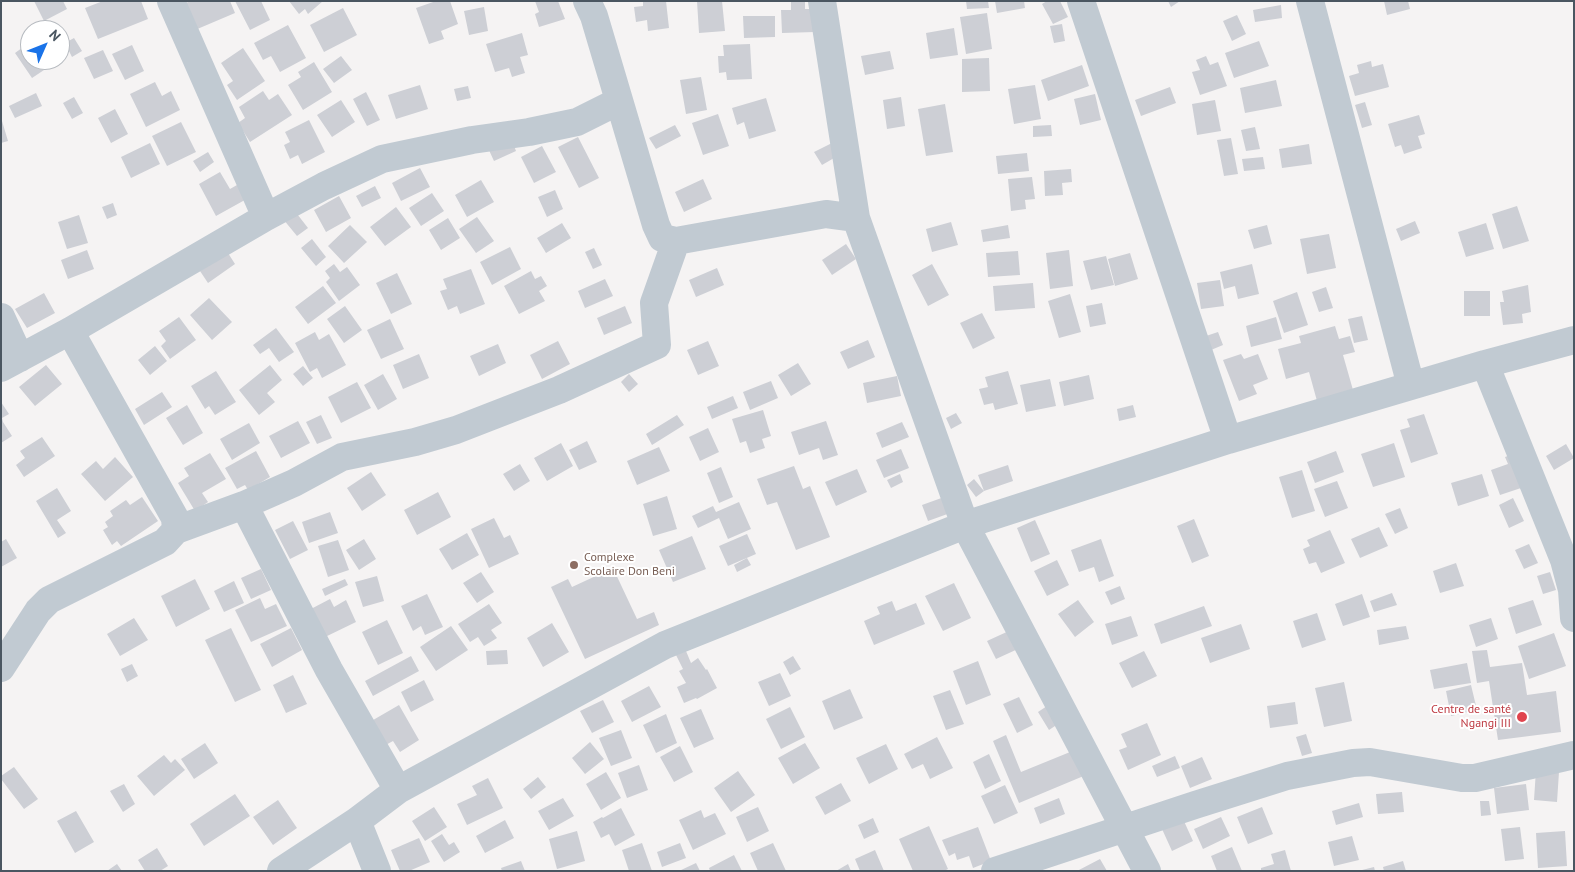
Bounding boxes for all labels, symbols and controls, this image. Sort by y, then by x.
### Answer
north arrow [20,20,70,70]
text: N [45,26,65,45]
place label: Complexe Scolaire Don Beni [584,551,675,579]
marker: Complexe Scolaire Don Beni [568,559,580,571]
place label: Centre de santé Ngangi III [1431,703,1511,731]
marker: Centre de santé Ngangi III [1515,710,1529,724]

